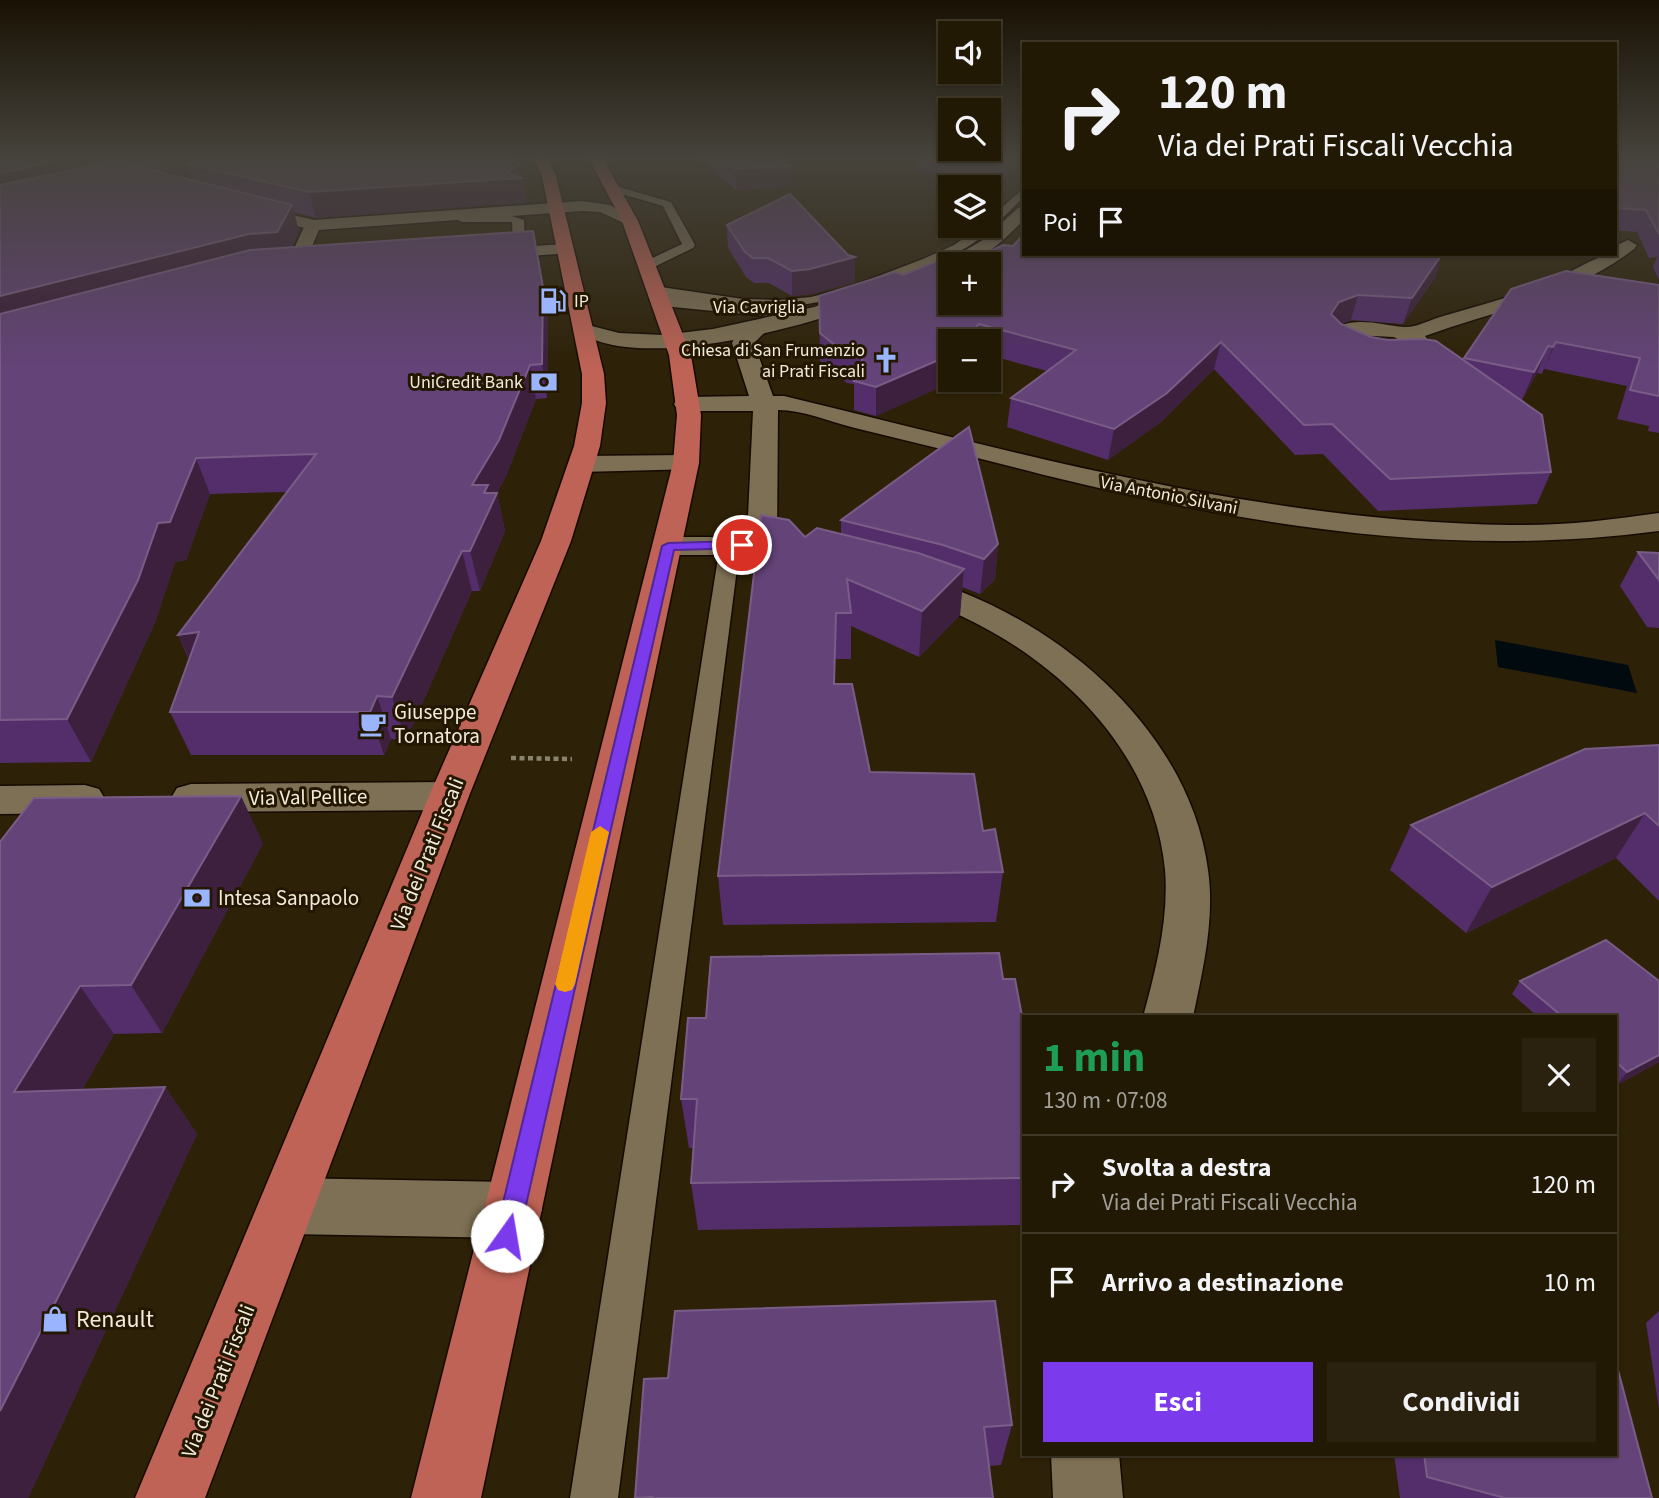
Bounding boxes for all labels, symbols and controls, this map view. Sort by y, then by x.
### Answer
map controls [938,21,1001,392]
button: sound [938,21,1001,84]
text: 120 m [1158,58,1287,128]
icon: right [1043,70,1134,161]
button: search [938,98,1001,161]
text: Via dei Prati Fiscali Vecchia [1158,123,1514,169]
button: layers [938,175,1001,238]
icon: arrive [1092,203,1130,241]
text: Poi [1043,204,1078,241]
button: + [938,252,1001,315]
fuel station icon: IP [538,286,568,316]
place label: IP [574,289,589,314]
street label: Via Cavriglia [713,295,805,320]
button: − [938,329,1001,392]
place label: Chiesa di San Frumenzio ai Prati Fiscali [681,338,865,384]
church icon: Chiesa di San Frumenzio ai Prati Fiscali [871,345,901,375]
bank icon: UniCredit Bank [529,367,559,397]
place label: UniCredit Bank [409,370,523,395]
street label: Via Antonio Silvani [1098,470,1240,521]
pin [712,515,772,575]
icon: arrive [723,526,761,564]
place label: Giuseppe Tornatora [394,697,480,751]
cafe icon: Giuseppe Tornatora [358,709,388,739]
street label: Via dei Prati Fiscali [383,773,471,935]
street label: Via Val Pellice [249,781,367,813]
bank icon: Intesa Sanpaolo [182,883,212,913]
place label: Intesa Sanpaolo [218,883,359,913]
text: 1 min [1043,1028,1145,1088]
button: close [1522,1038,1596,1112]
text: 130 m · 07:08 [1043,1084,1167,1117]
text: Svolta a destra [1102,1149,1272,1186]
icon: right [1043,1165,1081,1203]
text: 120 m [1530,1166,1596,1203]
text: Via dei Prati Fiscali Vecchia [1102,1186,1358,1219]
position arrow [470,1199,544,1273]
icon: arrive [1043,1263,1081,1301]
text: Arrivo a destinazione [1102,1264,1344,1301]
text: 10 m [1543,1264,1596,1301]
street label: Via dei Prati Fiscali [174,1300,262,1462]
place label: Renault [76,1302,154,1337]
shop icon: Renault [40,1304,70,1334]
button: Esci [1043,1362,1313,1442]
button: Condividi [1327,1362,1596,1442]

